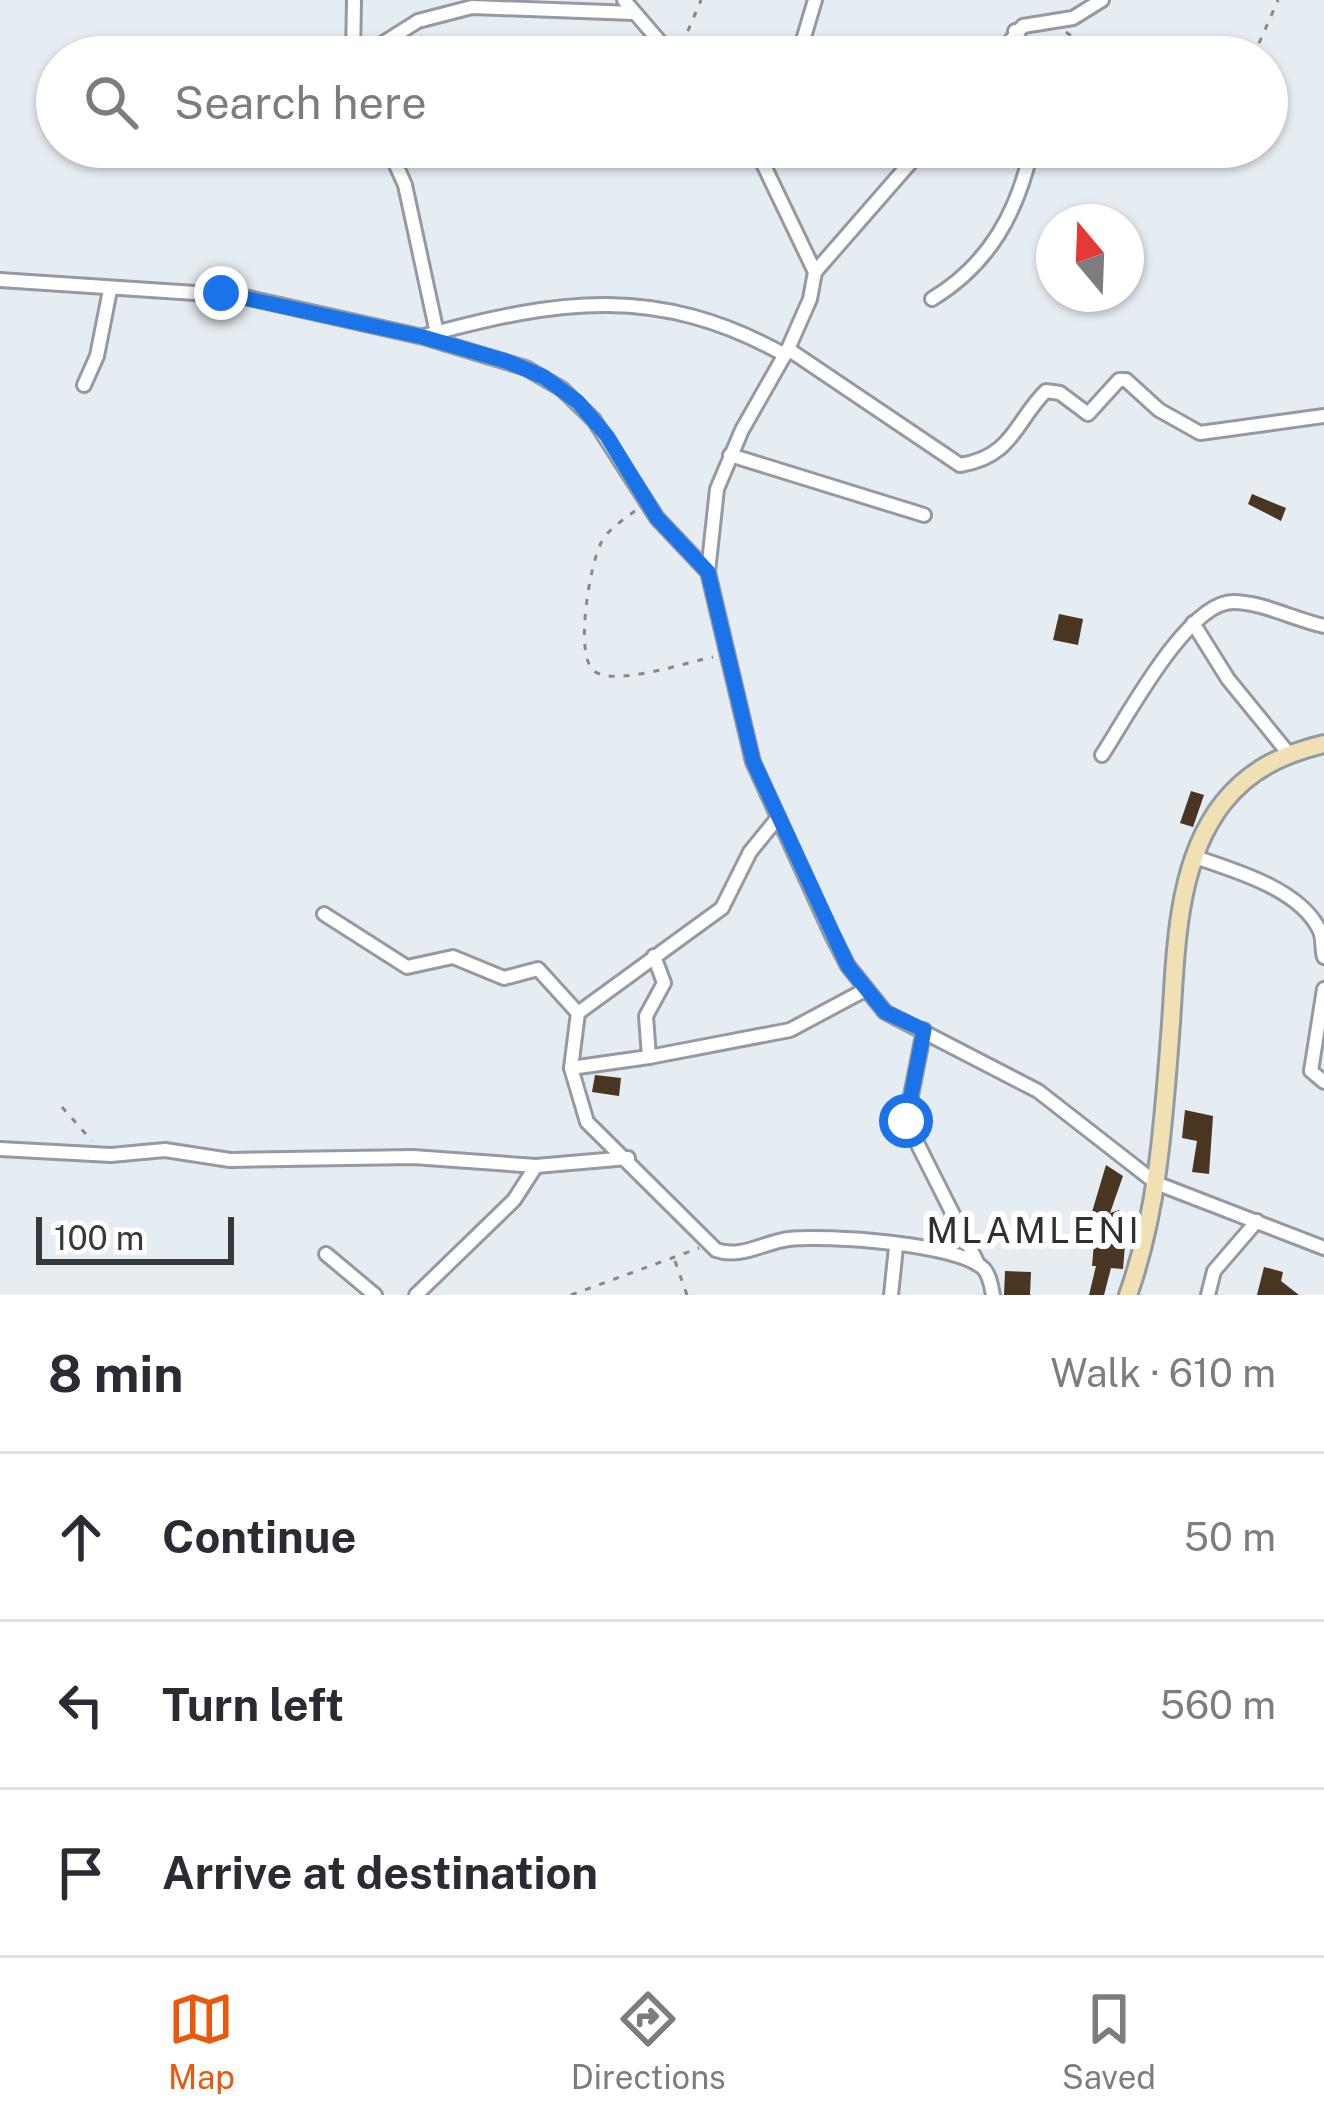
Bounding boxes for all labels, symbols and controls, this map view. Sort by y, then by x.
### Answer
search box [36,36,1288,168]
icon: search [78,69,144,135]
text: Search here [174,76,427,129]
north arrow [1036,204,1144,312]
route end [194,266,248,320]
route start [879,1094,933,1148]
district label: MLAMLENI [926,1209,1142,1251]
scale bar [36,1211,234,1264]
text: 100 m [54,1219,144,1257]
text: 8 min [48,1344,183,1403]
text: Walk · 610 m [1051,1350,1276,1396]
icon: ahead [48,1504,114,1570]
text: Continue [162,1510,356,1563]
text: 50 m [1184,1514,1276,1560]
icon: left [48,1672,114,1738]
text: Turn left [162,1678,344,1731]
text: 560 m [1160,1682,1276,1728]
icon: arrive [48,1840,114,1906]
text: Arrive at destination [162,1846,598,1899]
tab: Map [168,1986,235,2096]
tab: Directions [571,1986,726,2096]
tab: Saved [1062,1986,1156,2096]

